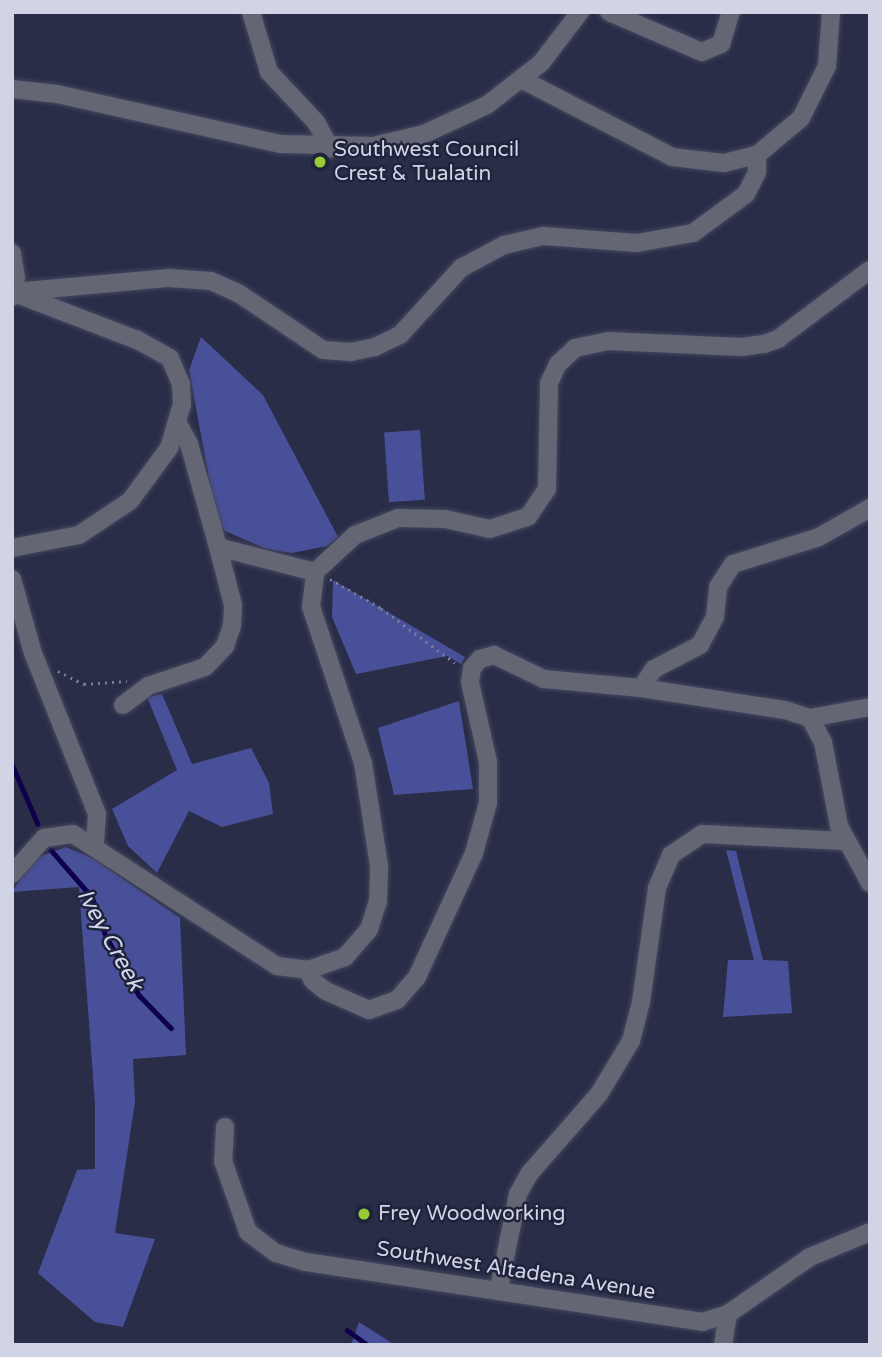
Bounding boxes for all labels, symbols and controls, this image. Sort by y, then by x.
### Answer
place label: Southwest Council Crest & Tualatin [334,137,519,187]
marker: Southwest Council Crest & Tualatin [312,154,328,170]
water label: Ivey Creek [71,884,149,996]
place label: Frey Woodworking [378,1201,566,1227]
marker: Frey Woodworking [356,1206,372,1222]
street label: Southwest Altadena Avenue [375,1237,657,1305]

